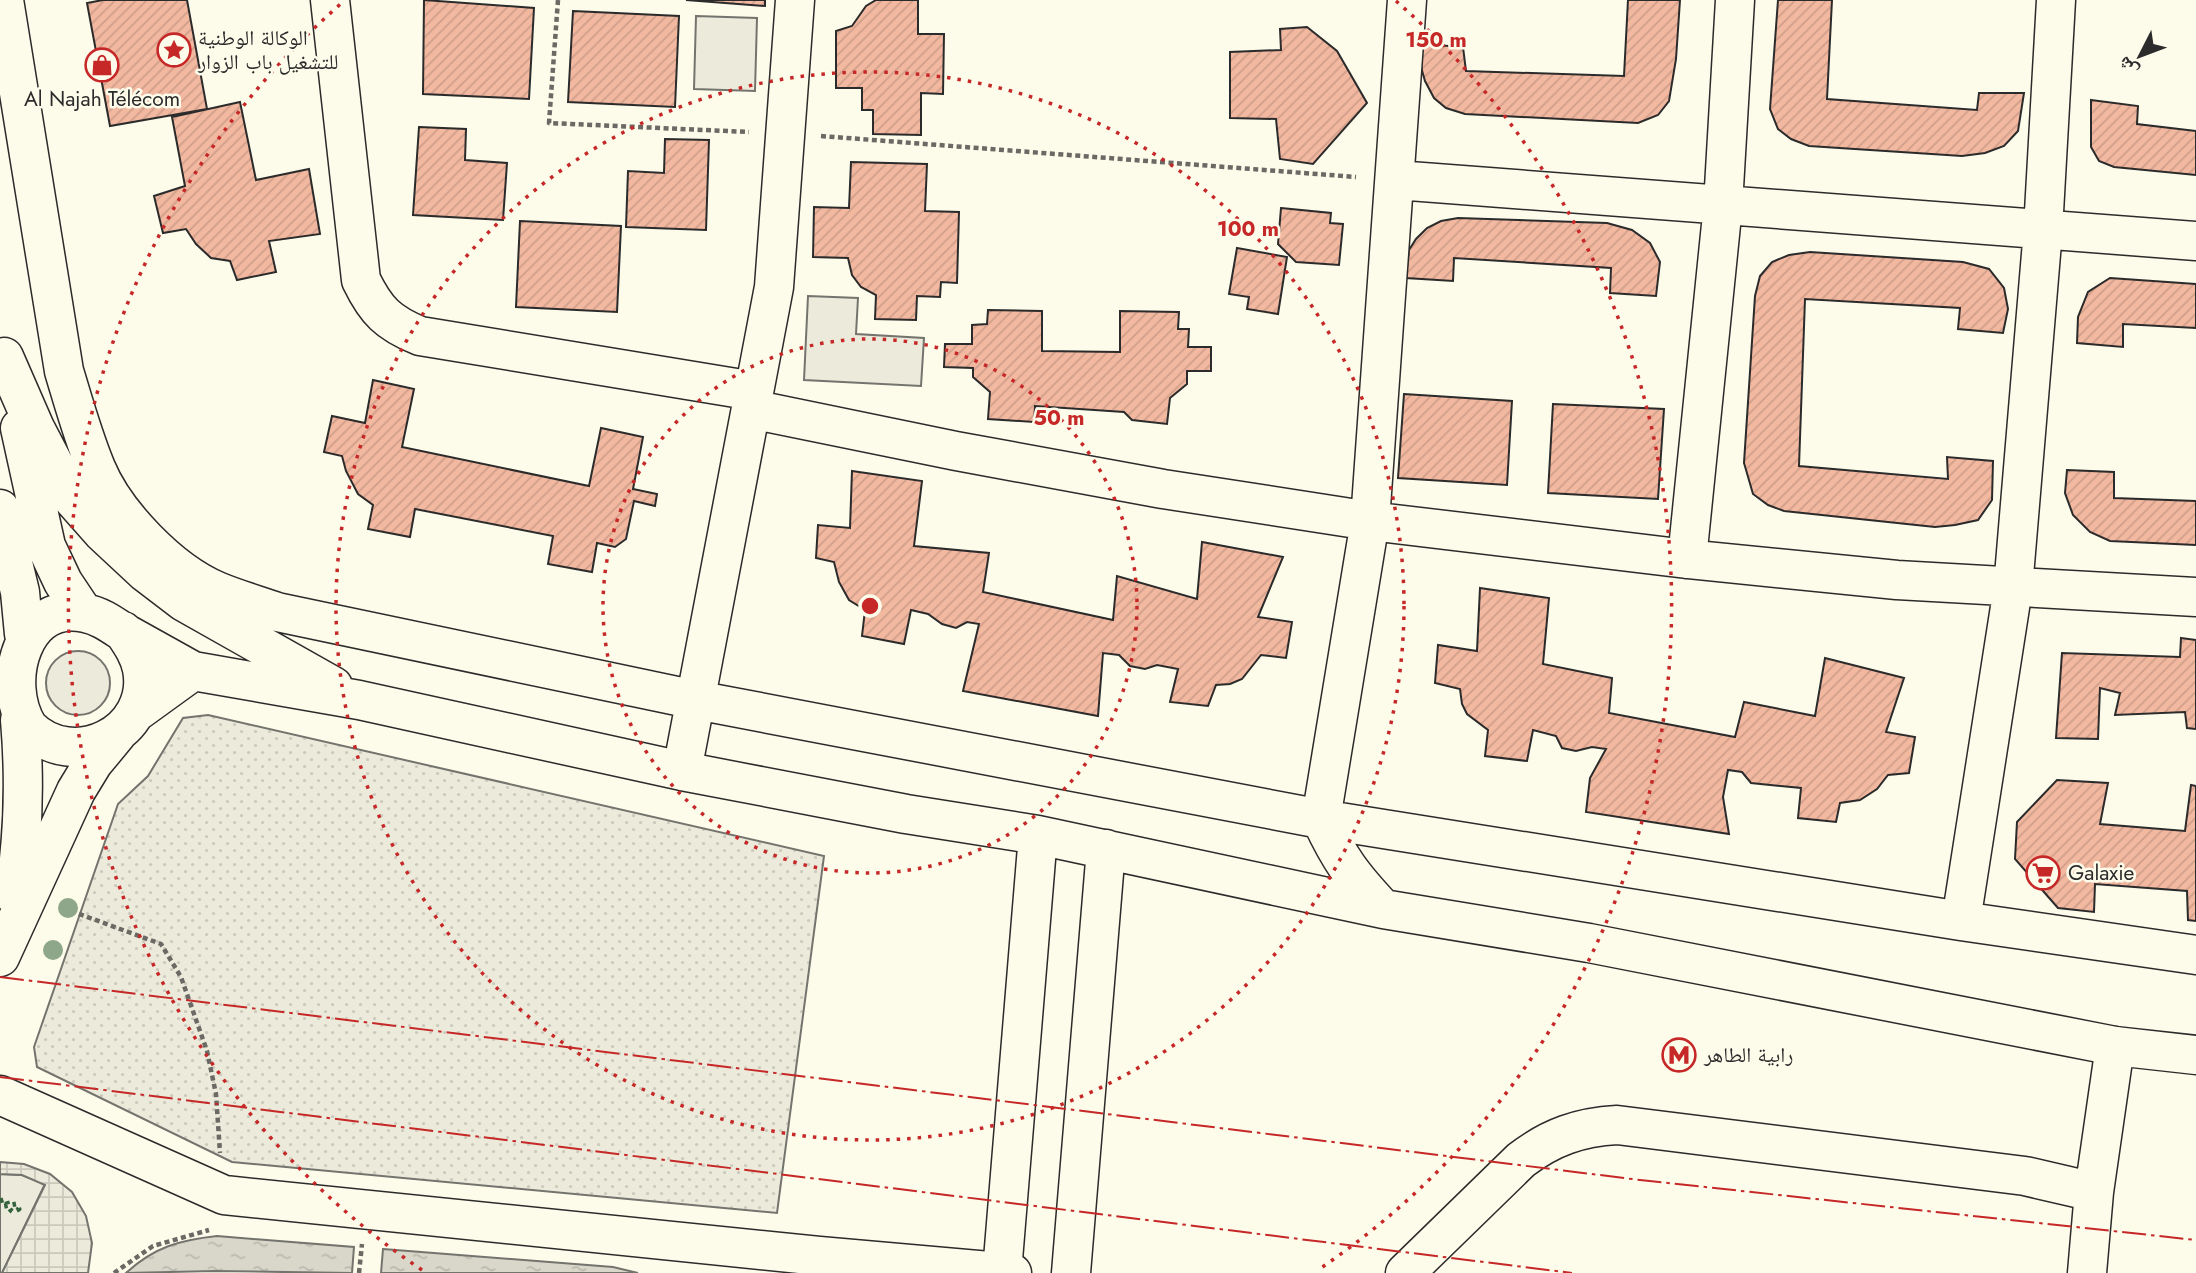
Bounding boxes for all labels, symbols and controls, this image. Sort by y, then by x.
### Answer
north arrow [2105,21,2175,91]
place label: الوكالة الوطنية للتشغيل باب الزوار [197,23,339,77]
text: 150 m [1405,25,1467,55]
place icon: الوكالة الوطنية للتشغيل باب الزوار [155,31,193,69]
shop icon: Al Najah Télécom [83,46,121,84]
text: ش [2111,51,2145,84]
place label: Al Najah Télécom [24,84,180,114]
text: 100 m [1217,214,1279,244]
text: 50 m [1034,403,1084,433]
centre of rings [858,594,882,618]
supermarket icon: Galaxie [2024,854,2062,892]
place label: Galaxie [2068,858,2135,888]
metro station icon: رابية الطاهر [1660,1036,1698,1074]
place label: رابية الطاهر [1703,1040,1793,1070]

